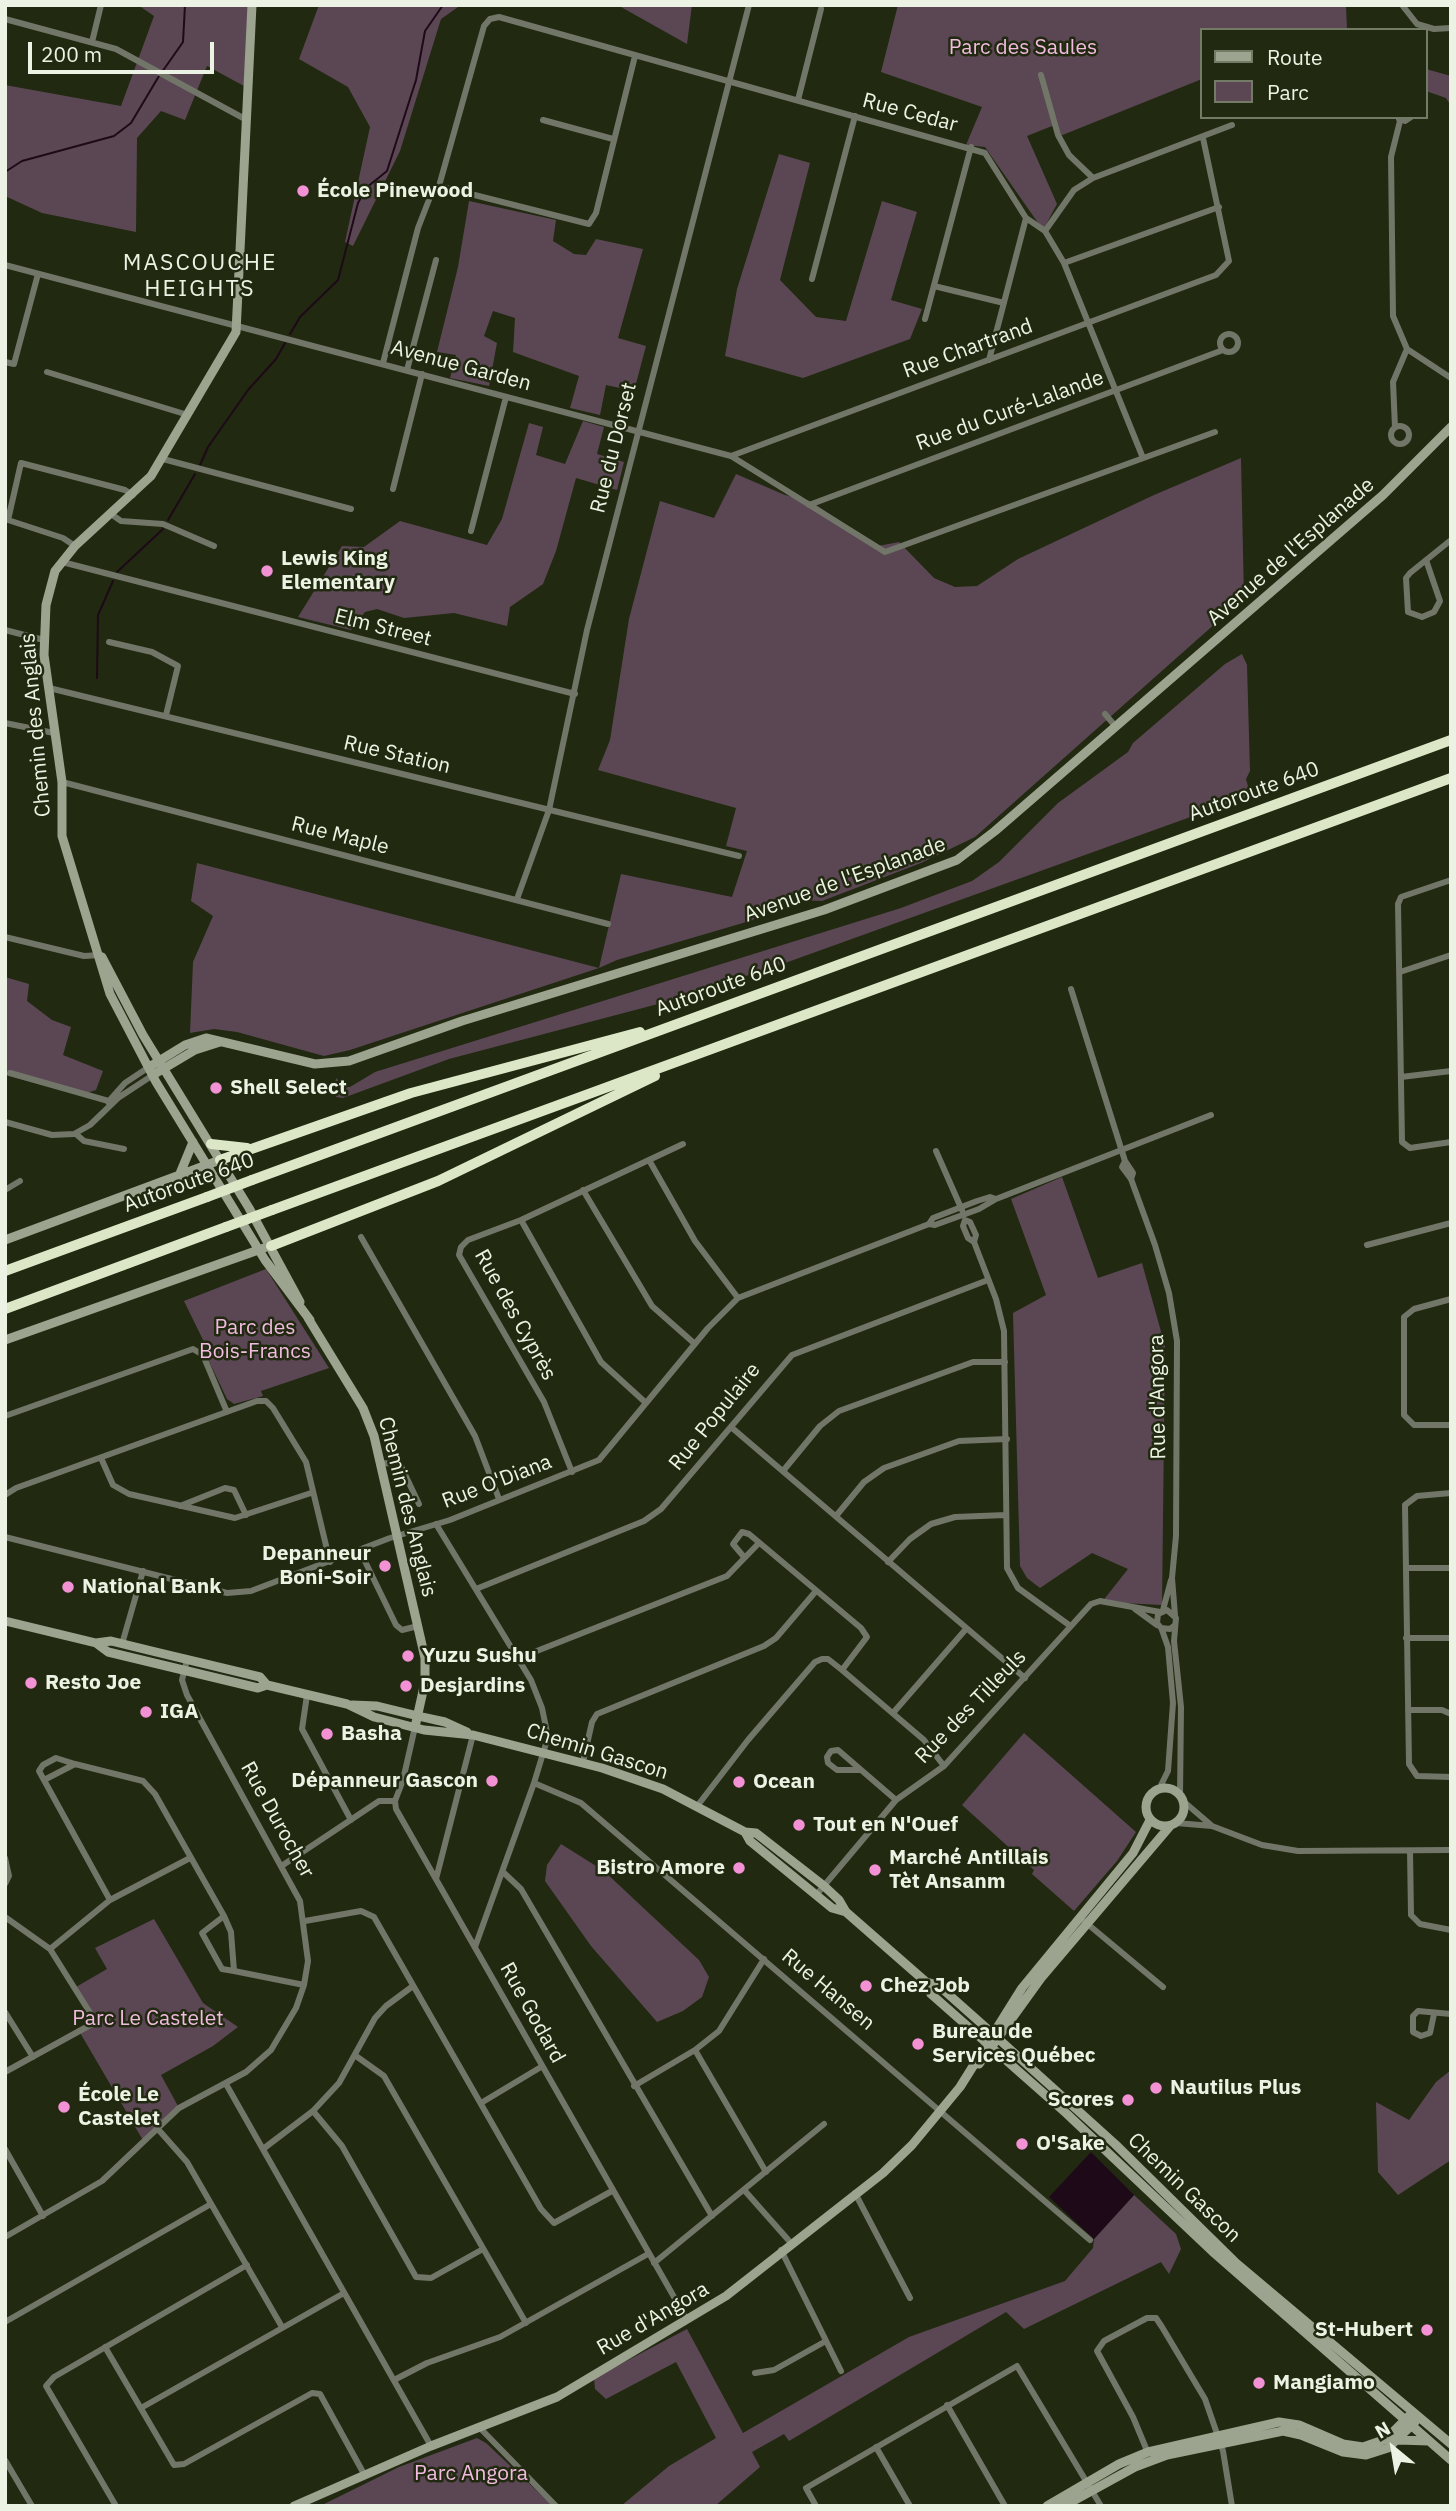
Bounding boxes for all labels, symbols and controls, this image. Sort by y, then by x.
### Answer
scale bar [32,28,217,72]
legend [1200,28,1428,119]
park label: Parc des Saules [949,35,1097,61]
text: 200 m [41,40,102,68]
text: Route [1267,43,1323,71]
text: Parc [1267,78,1309,106]
street label: Rue Cedar [860,88,960,138]
place label: École Pinewood [317,178,473,204]
marker: École Pinewood [295,183,311,199]
district label: MASCOUCHE HEIGHTS [124,249,276,303]
street label: Rue Chartrand [900,314,1036,384]
street label: Avenue Garden [388,335,534,397]
street label: Rue du Curé-Lalande [913,365,1107,457]
street label: Rue du Dorset [586,380,642,516]
street label: Avenue de l'Esplanade [1202,473,1380,631]
place label: Lewis King Elementary [281,546,395,596]
marker: Lewis King Elementary [259,563,275,579]
street label: Elm Street [332,604,434,652]
street label: Chemin des Anglais [15,632,57,818]
street label: Rue Station [341,730,453,780]
street label: Autoroute 640 [1185,757,1323,827]
street label: Rue Maple [289,812,391,860]
street label: Avenue de l'Esplanade [741,832,949,928]
street label: Autoroute 640 [652,952,790,1022]
place label: Shell Select [230,1075,347,1101]
marker: Shell Select [208,1080,224,1096]
street label: Autoroute 640 [120,1148,258,1218]
street label: Rue des Cyprès [469,1245,561,1385]
park label: Parc des Bois-Francs [199,1315,311,1365]
street label: Rue d'Angora [1144,1334,1172,1460]
street label: Rue Populaire [664,1358,766,1476]
street label: Chemin des Anglais [372,1414,442,1600]
street label: Rue O'Diana [439,1450,555,1514]
place label: Depanneur Boni-Soir [262,1541,371,1591]
marker: Depanneur Boni-Soir [377,1558,393,1574]
place label: National Bank [82,1574,221,1600]
marker: National Bank [60,1579,76,1595]
place label: Yuzu Sushu [422,1643,537,1669]
street label: Rue des Tilleuls [910,1645,1032,1769]
marker: Yuzu Sushu [400,1648,416,1664]
place label: Resto Joe [45,1670,141,1696]
place label: Desjardins [420,1673,525,1699]
marker: Resto Joe [23,1675,39,1691]
marker: Desjardins [398,1678,414,1694]
place label: IGA [160,1699,199,1725]
marker: IGA [138,1704,154,1720]
street label: Chemin Gascon [523,1718,671,1786]
place label: Basha [341,1721,402,1747]
marker: Basha [319,1726,335,1742]
street label: Rue Durocher [235,1757,319,1883]
place label: Dépanneur Gascon [291,1768,478,1794]
place label: Ocean [753,1769,815,1795]
marker: Dépanneur Gascon [484,1773,500,1789]
marker: Ocean [731,1774,747,1790]
place label: Tout en N'Ouef [813,1812,958,1838]
marker: Tout en N'Ouef [791,1817,807,1833]
place label: Marché Antillais Tèt Ansanm [889,1845,1049,1895]
place label: Bistro Amore [596,1855,725,1881]
marker: Bistro Amore [731,1860,747,1876]
marker: Marché Antillais Tèt Ansanm [867,1862,883,1878]
street label: Rue Hansen [776,1944,880,2036]
street label: Rue Godard [494,1958,570,2068]
place label: Chez Job [880,1973,970,1999]
marker: Chez Job [858,1978,874,1994]
park label: Parc Le Castelet [72,2006,224,2032]
place label: Bureau de Services Québec [932,2019,1096,2069]
marker: Bureau de Services Québec [910,2036,926,2052]
place label: Nautilus Plus [1170,2075,1301,2101]
marker: Nautilus Plus [1148,2080,1164,2096]
place label: École Le Castelet [78,2082,160,2132]
place label: Scores [1048,2087,1114,2113]
marker: Scores [1120,2092,1136,2108]
marker: École Le Castelet [56,2099,72,2115]
street label: Chemin Gascon [1122,2128,1246,2248]
place label: O'Sake [1036,2131,1105,2157]
marker: O'Sake [1014,2136,1030,2152]
street label: Rue d'Angora [593,2277,713,2361]
place label: St-Hubert [1315,2317,1413,2343]
marker: St-Hubert [1419,2322,1435,2338]
place label: Mangiamo [1273,2370,1375,2396]
marker: Mangiamo [1251,2375,1267,2391]
north arrow [1358,2413,1428,2483]
text: N [1371,2416,1394,2444]
park label: Parc Angora [414,2461,528,2487]

